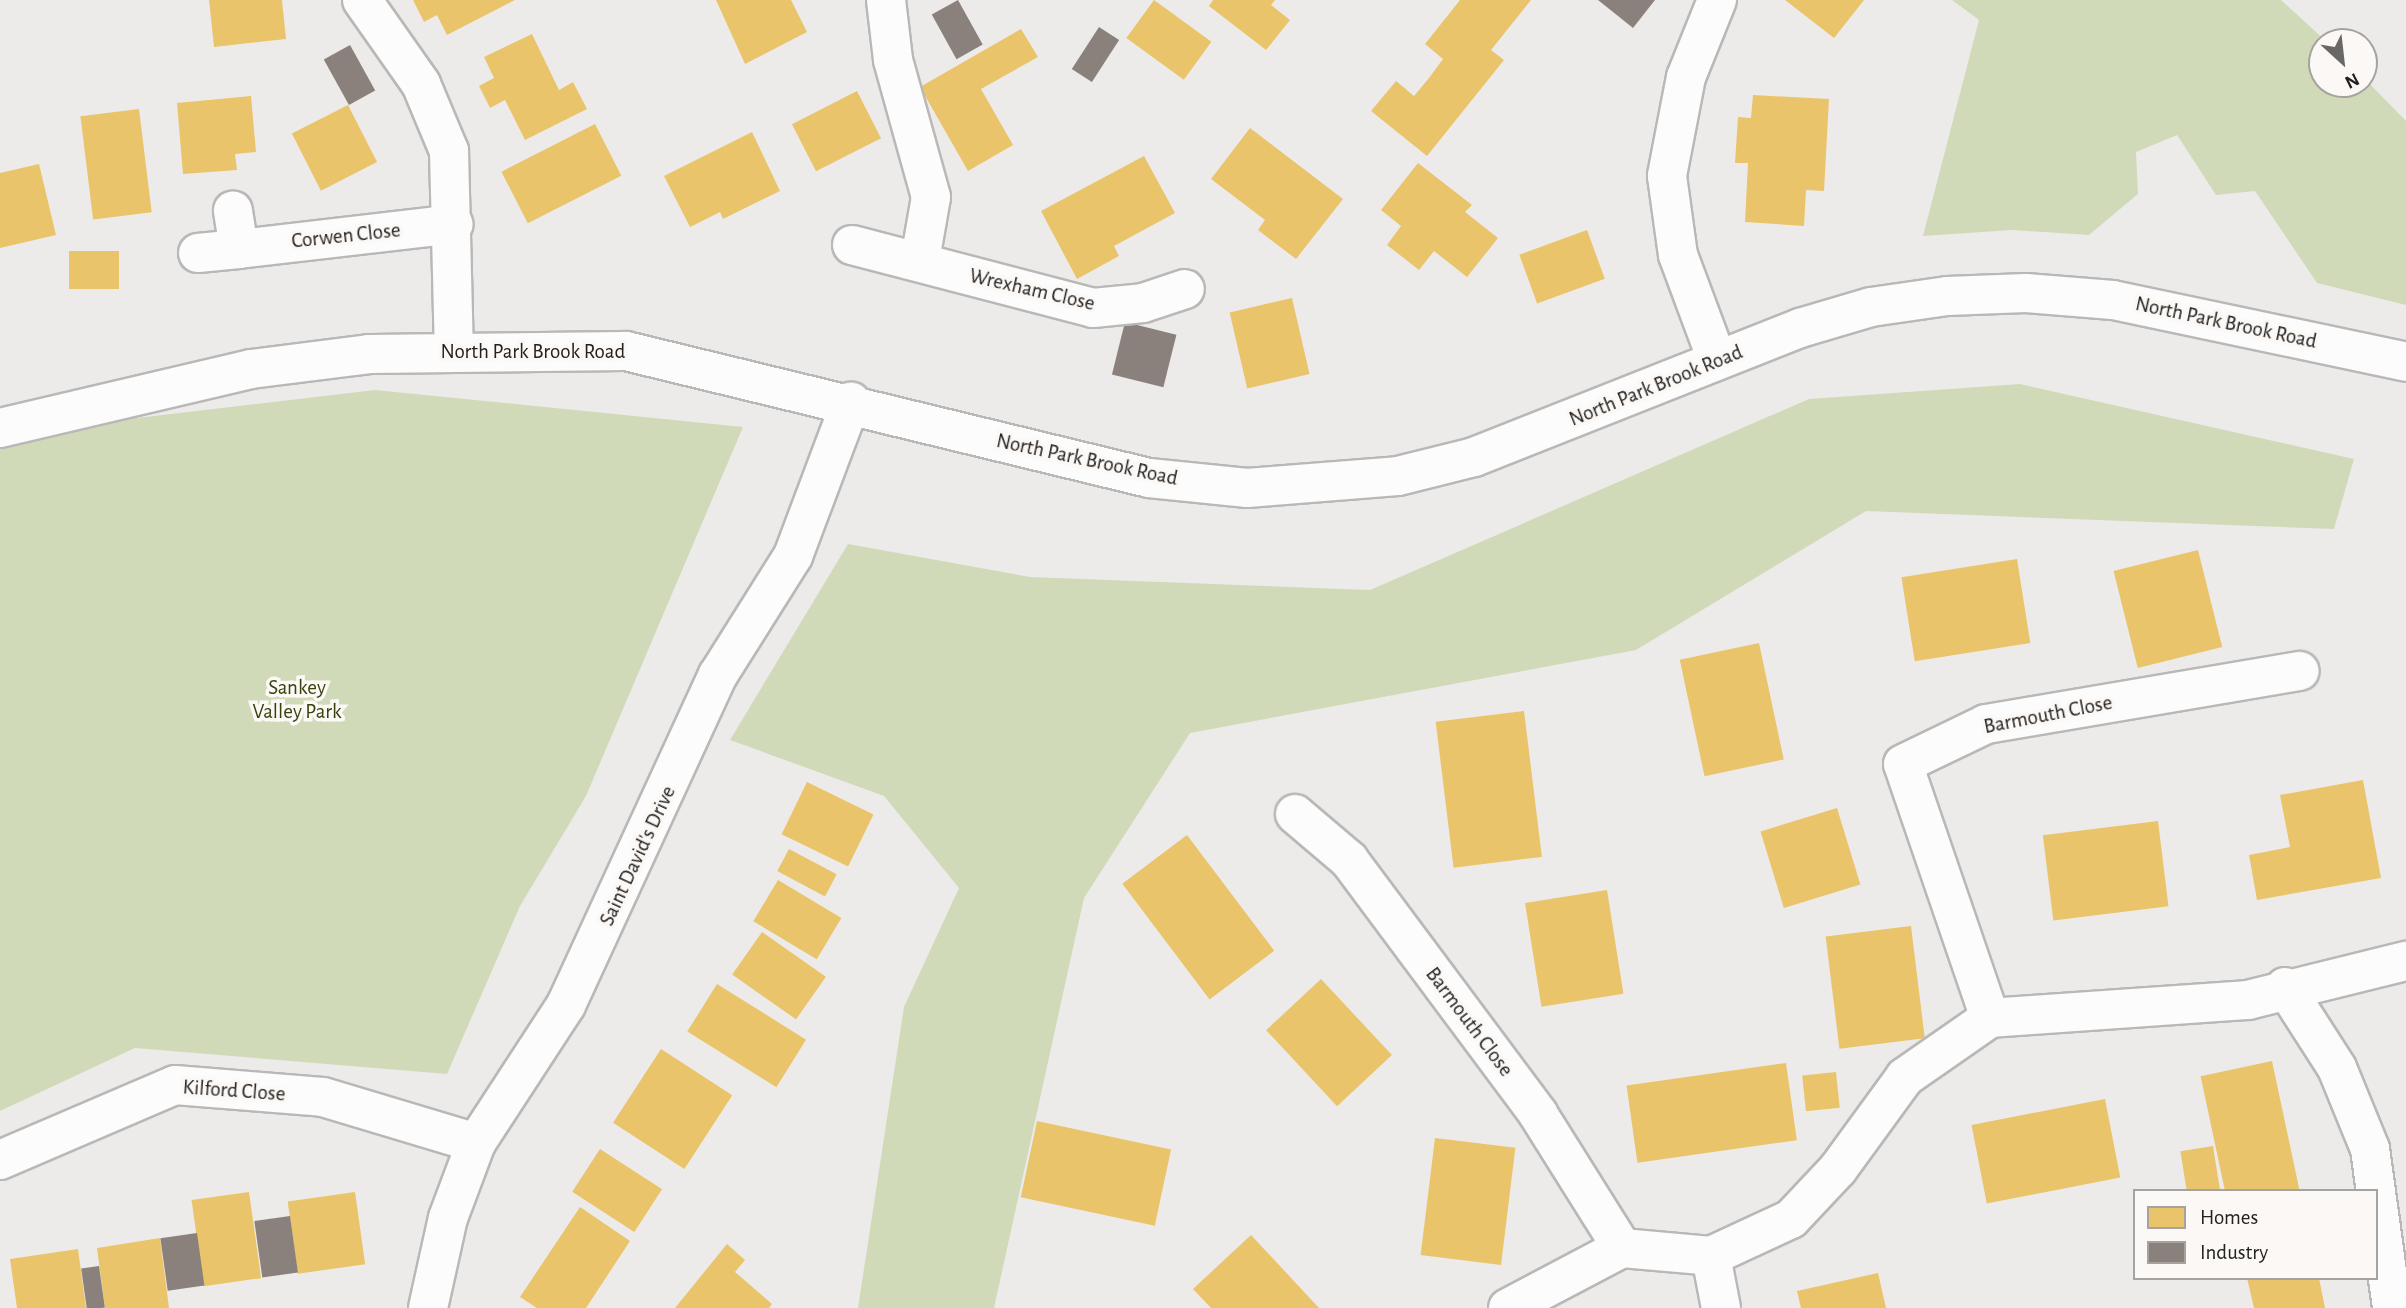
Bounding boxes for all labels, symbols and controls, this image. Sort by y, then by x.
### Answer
north arrow [2308,28,2378,98]
text: N [2342,69,2362,92]
street label: Corwen Close [290,218,402,254]
street label: Wrexham Close [967,263,1097,317]
street label: North Park Brook Road [2133,291,2319,355]
street label: North Park Brook Road [441,339,625,365]
street label: North Park Brook Road [1566,340,1746,432]
street label: North Park Brook Road [994,428,1180,492]
park label: Sankey Valley Park [252,675,342,725]
street label: Barmouth Close [1982,690,2114,740]
street label: Saint David's Drive [595,782,681,930]
street label: Barmouth Close [1420,962,1518,1082]
street label: Kilford Close [182,1075,286,1107]
legend [2133,1189,2378,1280]
text: Homes [2200,1207,2258,1228]
text: Industry [2200,1242,2268,1263]

